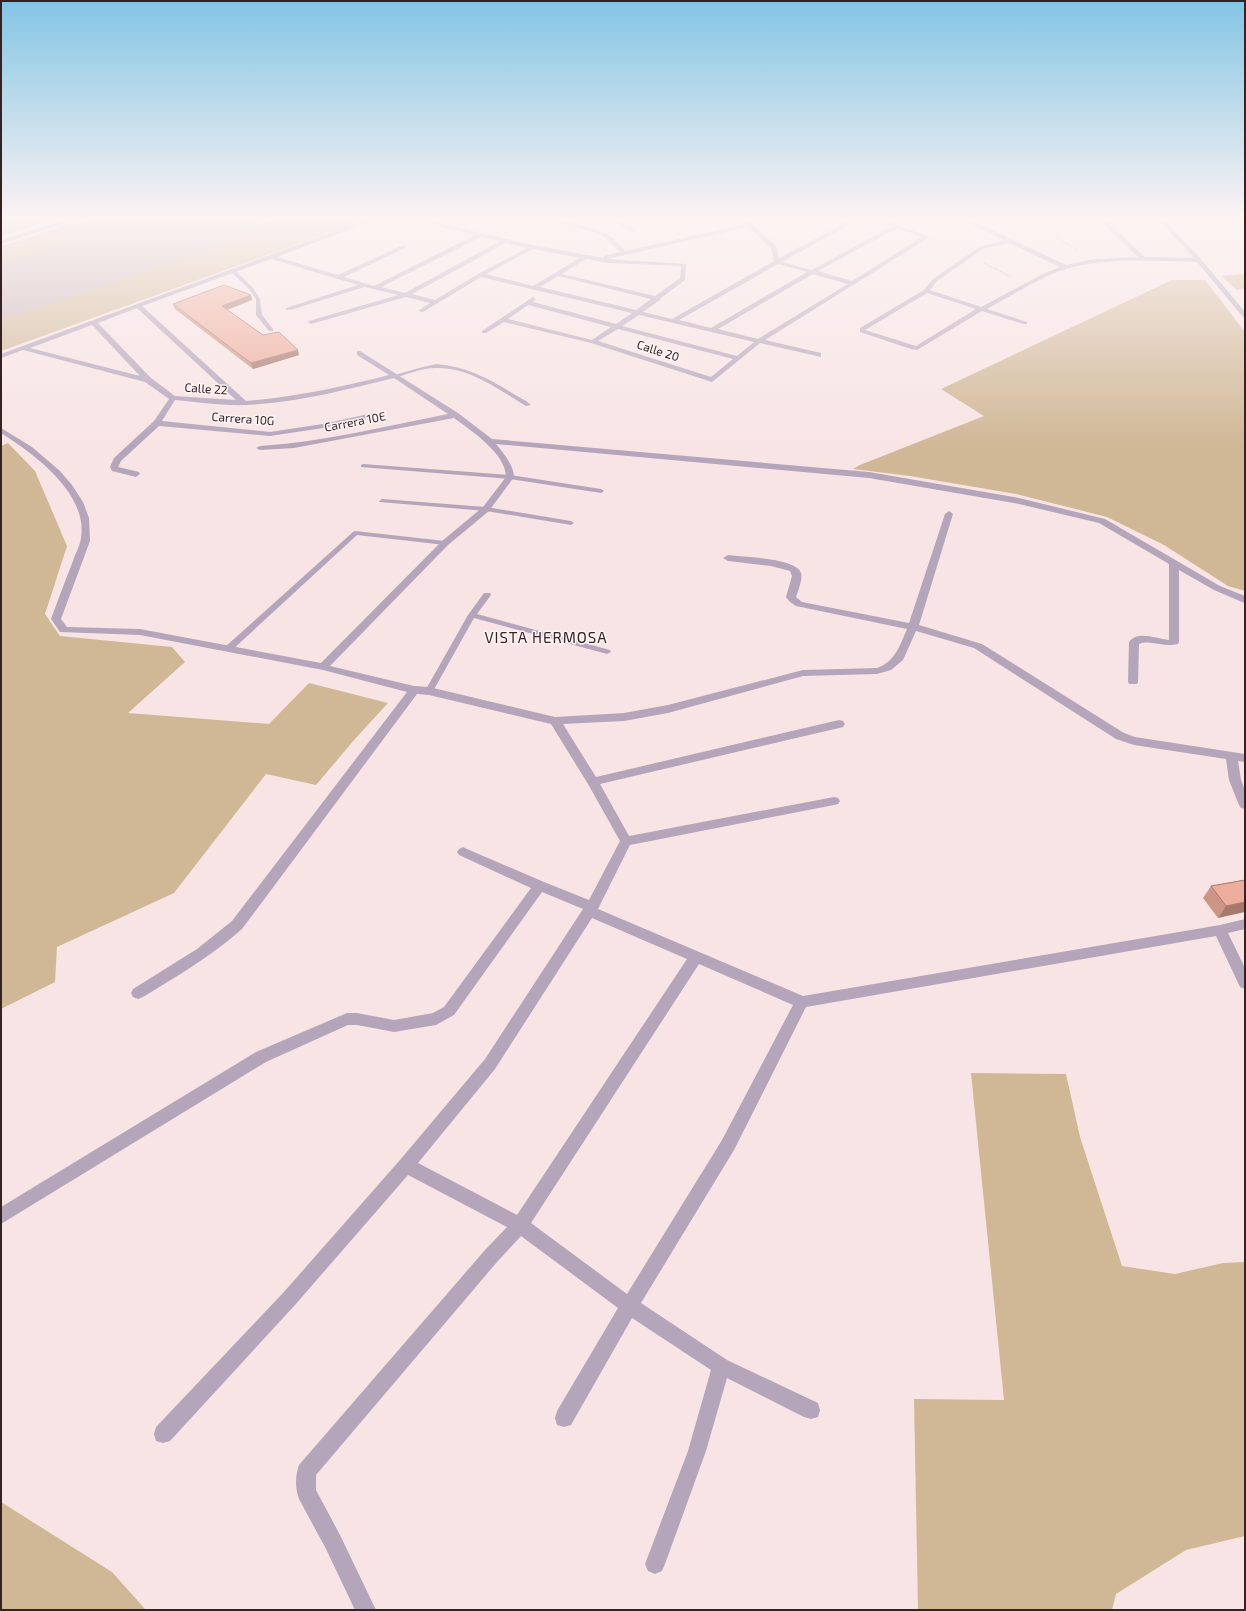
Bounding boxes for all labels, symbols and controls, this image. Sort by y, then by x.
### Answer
street label: Calle 20 [635,337,681,363]
street label: Calle 22 [184,380,228,397]
street label: Carrera 10E [323,408,387,434]
street label: Carrera 10G [211,409,275,427]
district label: VISTA HERMOSA [484,628,608,646]

